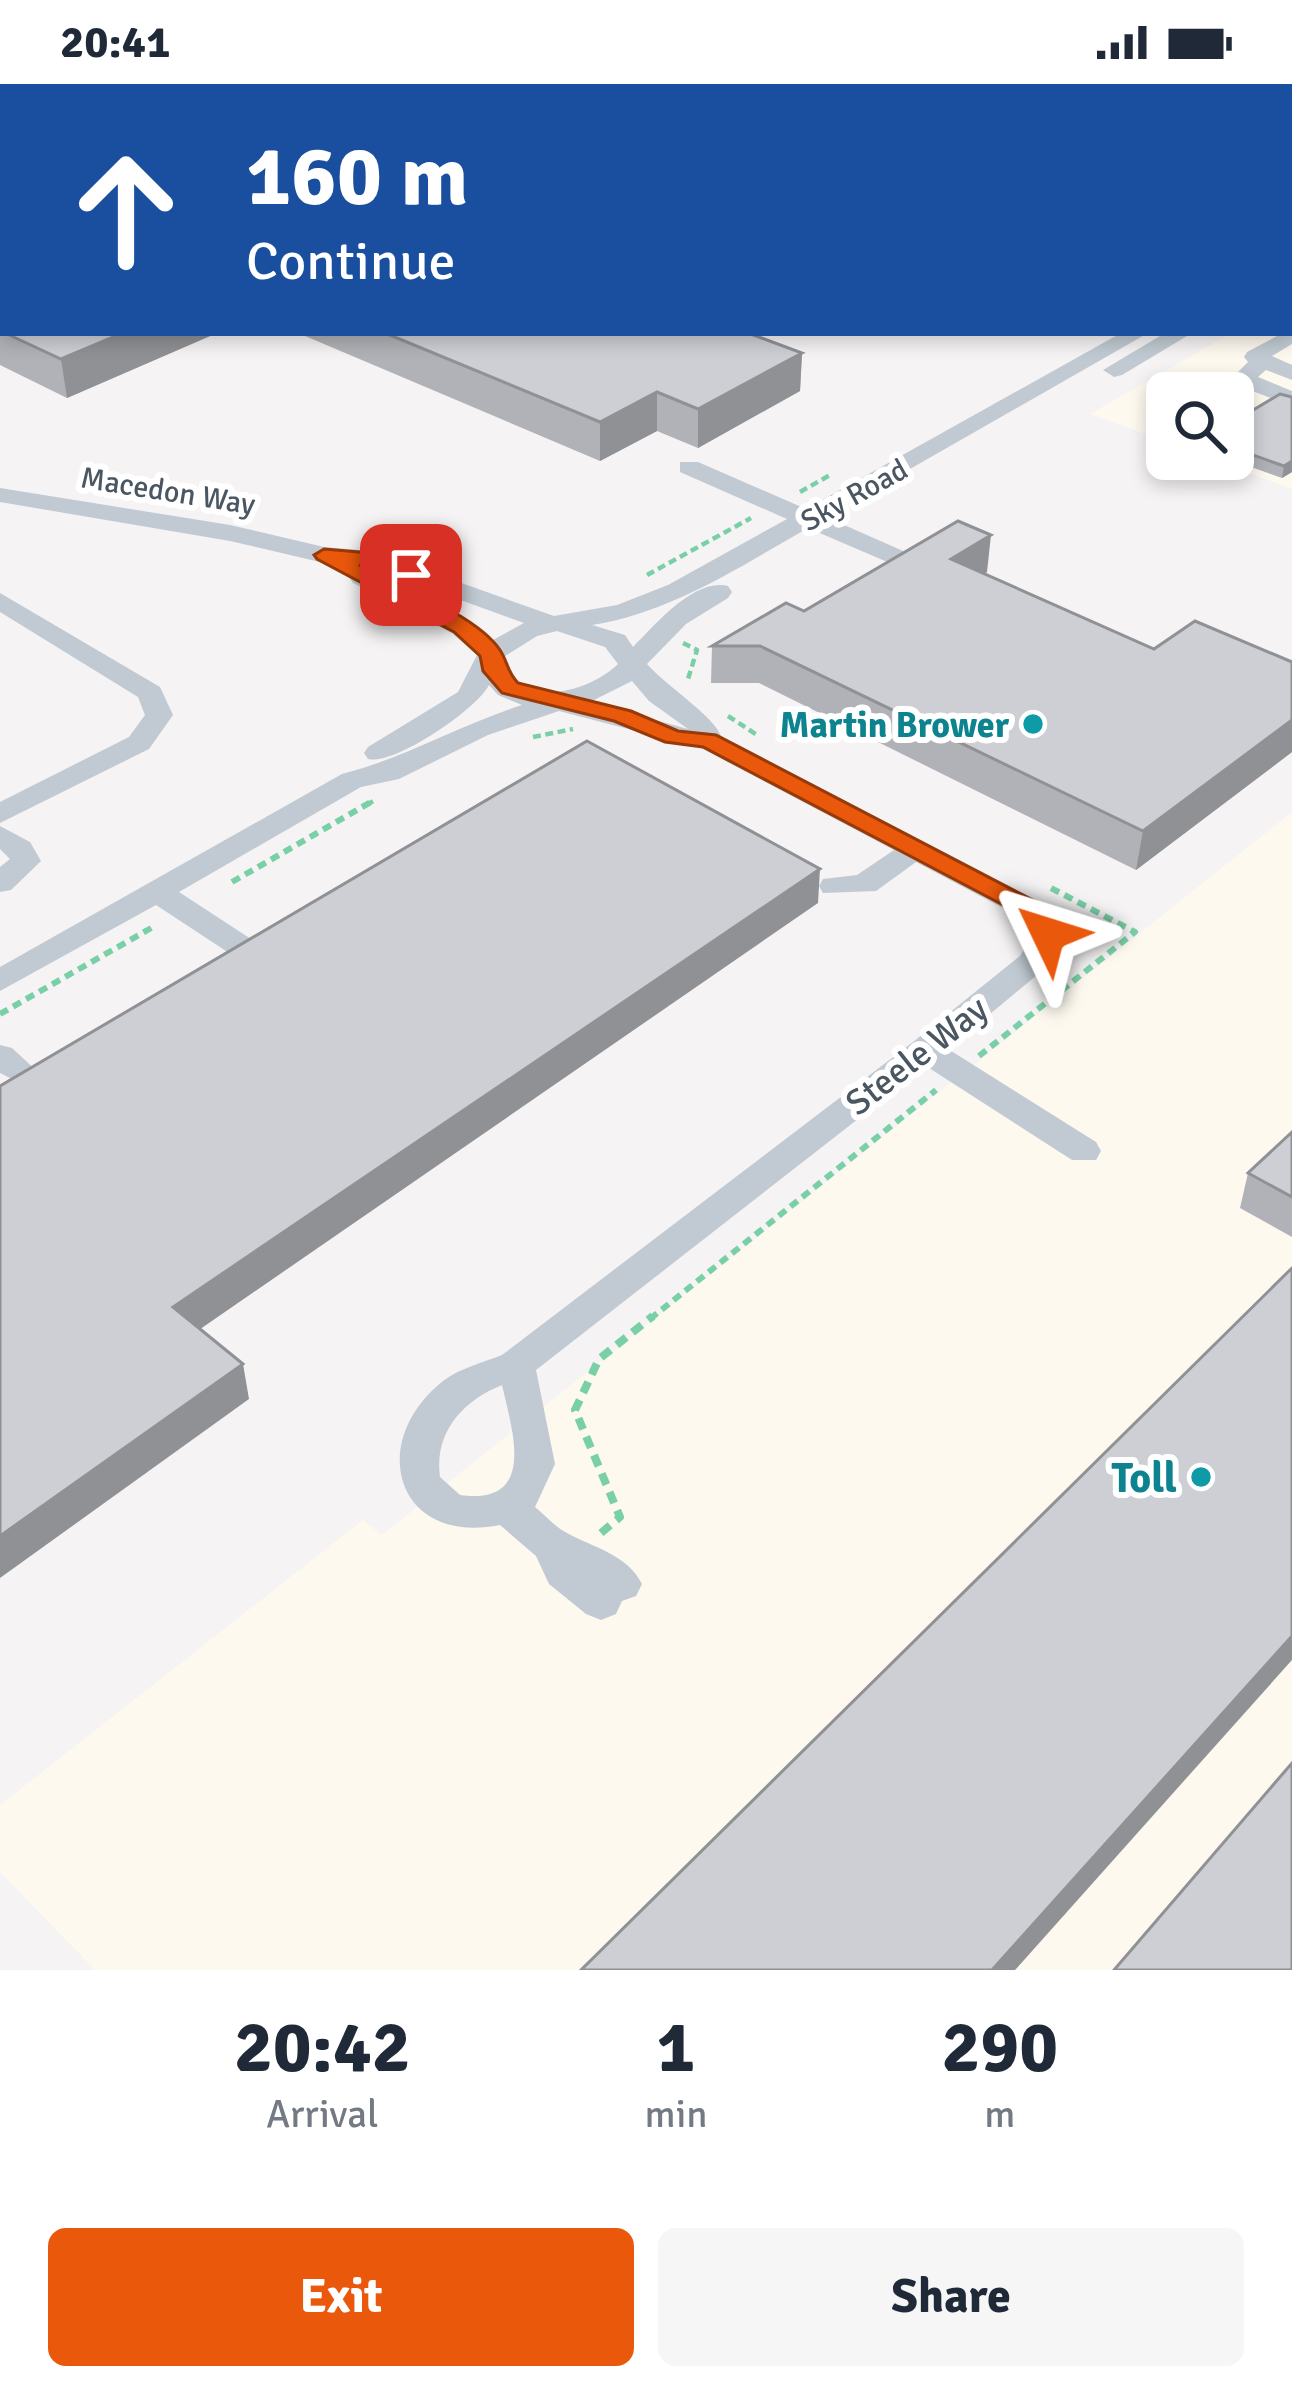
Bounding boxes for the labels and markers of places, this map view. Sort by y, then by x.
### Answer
pin [360,524,462,626]
place label: Martin Brower [780,703,1010,748]
marker: Martin Brower [1020,711,1046,737]
place label: Toll [1111,1453,1177,1504]
marker: Toll [1188,1464,1214,1490]

